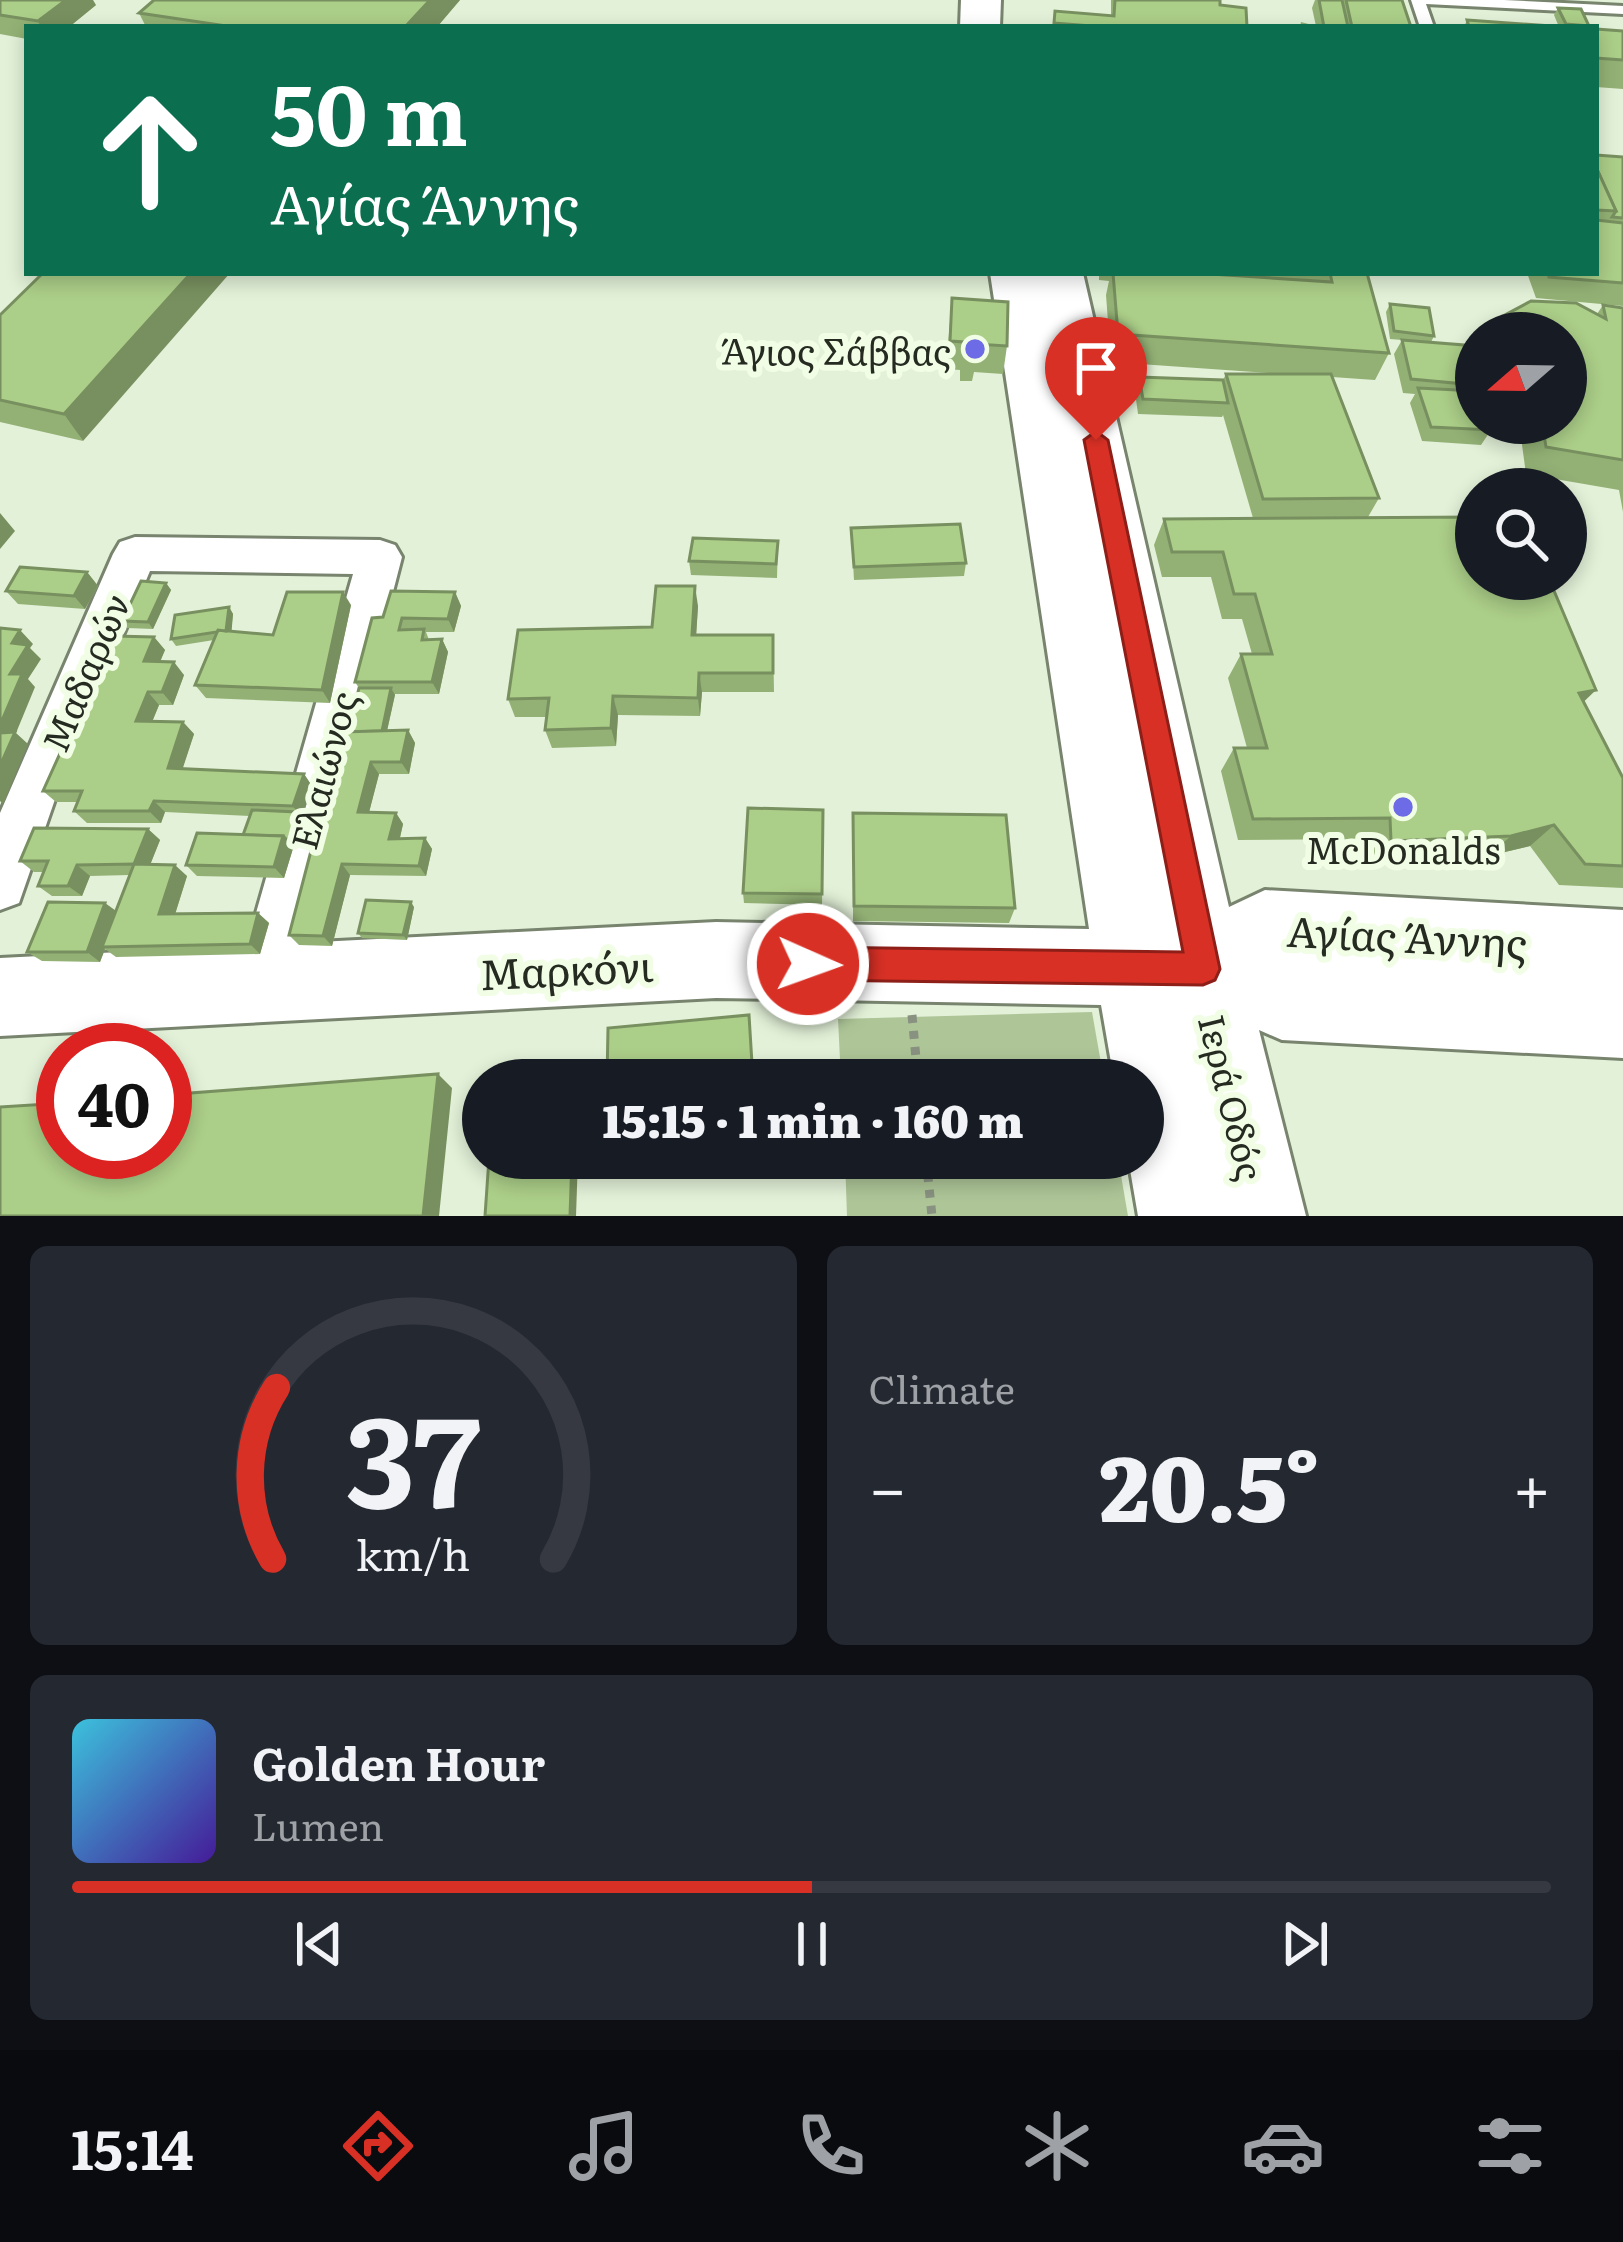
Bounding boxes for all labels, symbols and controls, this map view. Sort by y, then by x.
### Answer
text: 50 m [270,47,468,172]
icon: ahead [72,72,228,228]
text: Αγίας Άννης [270,161,579,242]
north arrow [1455,312,1587,444]
map controls [1455,312,1587,600]
pin [1045,317,1147,440]
place label: Άγιος Σάββας [722,323,951,376]
icon: arrive [1063,335,1129,401]
marker: Άγιος Σάββας [962,336,988,362]
button: search [1455,468,1587,600]
street label: Μαδαρών [27,585,141,759]
street label: Ελαιώνος [276,685,368,855]
marker: McDonalds [1390,794,1416,820]
place label: McDonalds [1306,822,1500,875]
street label: Αγίας Άννης [1285,898,1529,972]
position arrow [745,901,871,1027]
street label: Μαρκόνι [478,932,655,1003]
street label: Ιερά Οδός [1187,1009,1279,1185]
speed limit sign: 40 [36,1023,192,1179]
text: 15:15 · 1 min · 160 m [602,1085,1024,1152]
text: Climate [869,1358,1015,1416]
text: 37 [346,1361,481,1546]
text: 20.5° [1100,1416,1320,1550]
text: − [869,1435,907,1533]
text: + [1513,1435,1551,1533]
text: km/h [356,1520,470,1583]
text: Golden Hour [252,1728,545,1795]
text: Lumen [252,1795,384,1853]
icon: previous [286,1911,352,1977]
icon: pause [779,1911,845,1977]
icon: next [1272,1911,1338,1977]
icon: directions [336,2104,420,2188]
icon: music [562,2104,646,2188]
icon: phone [789,2104,873,2188]
icon: climate [1015,2104,1099,2188]
icon: car [1241,2104,1325,2188]
icon: filters [1468,2104,1552,2188]
text: 15:14 [71,2106,194,2187]

